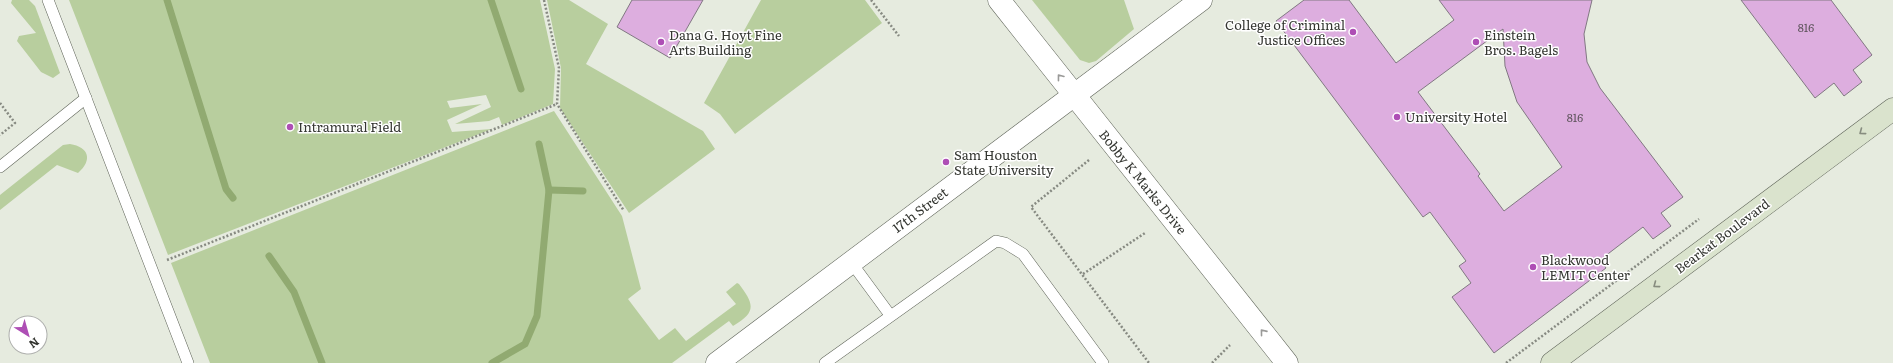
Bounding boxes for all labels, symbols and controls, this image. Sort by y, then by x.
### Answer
place label: College of Criminal Justice Offices [1225,15,1346,49]
house number: 816 [1798,19,1814,35]
place label: Dana G. Hoyt Fine Arts Building [669,25,782,59]
place label: Einstein Bros. Bagels [1484,25,1558,59]
marker: College of Criminal Justice Offices [1348,27,1358,37]
marker: Dana G. Hoyt Fine Arts Building [656,37,666,47]
marker: Einstein Bros. Bagels [1471,37,1481,47]
one-way arrow [1058,75,1065,82]
place label: University Hotel [1405,107,1508,126]
house number: 816 [1567,109,1583,125]
marker: University Hotel [1392,112,1402,122]
place label: Intramural Field [298,117,401,136]
marker: Intramural Field [285,122,295,132]
street label: Bobby K Marks Drive [1095,125,1192,238]
one-way arrow [1859,128,1866,135]
place label: Sam Houston State University [954,145,1054,179]
marker: Sam Houston State University [941,157,951,167]
street label: 17th Street [888,182,952,237]
street label: Bearkat Boulevard [1670,194,1773,277]
place label: Blackwood LEMIT Center [1541,250,1631,284]
marker: Blackwood LEMIT Center [1528,262,1538,272]
one-way arrow [1654,280,1661,287]
north arrow [8,315,48,355]
one-way arrow [1260,330,1267,337]
text: N [26,335,43,353]

